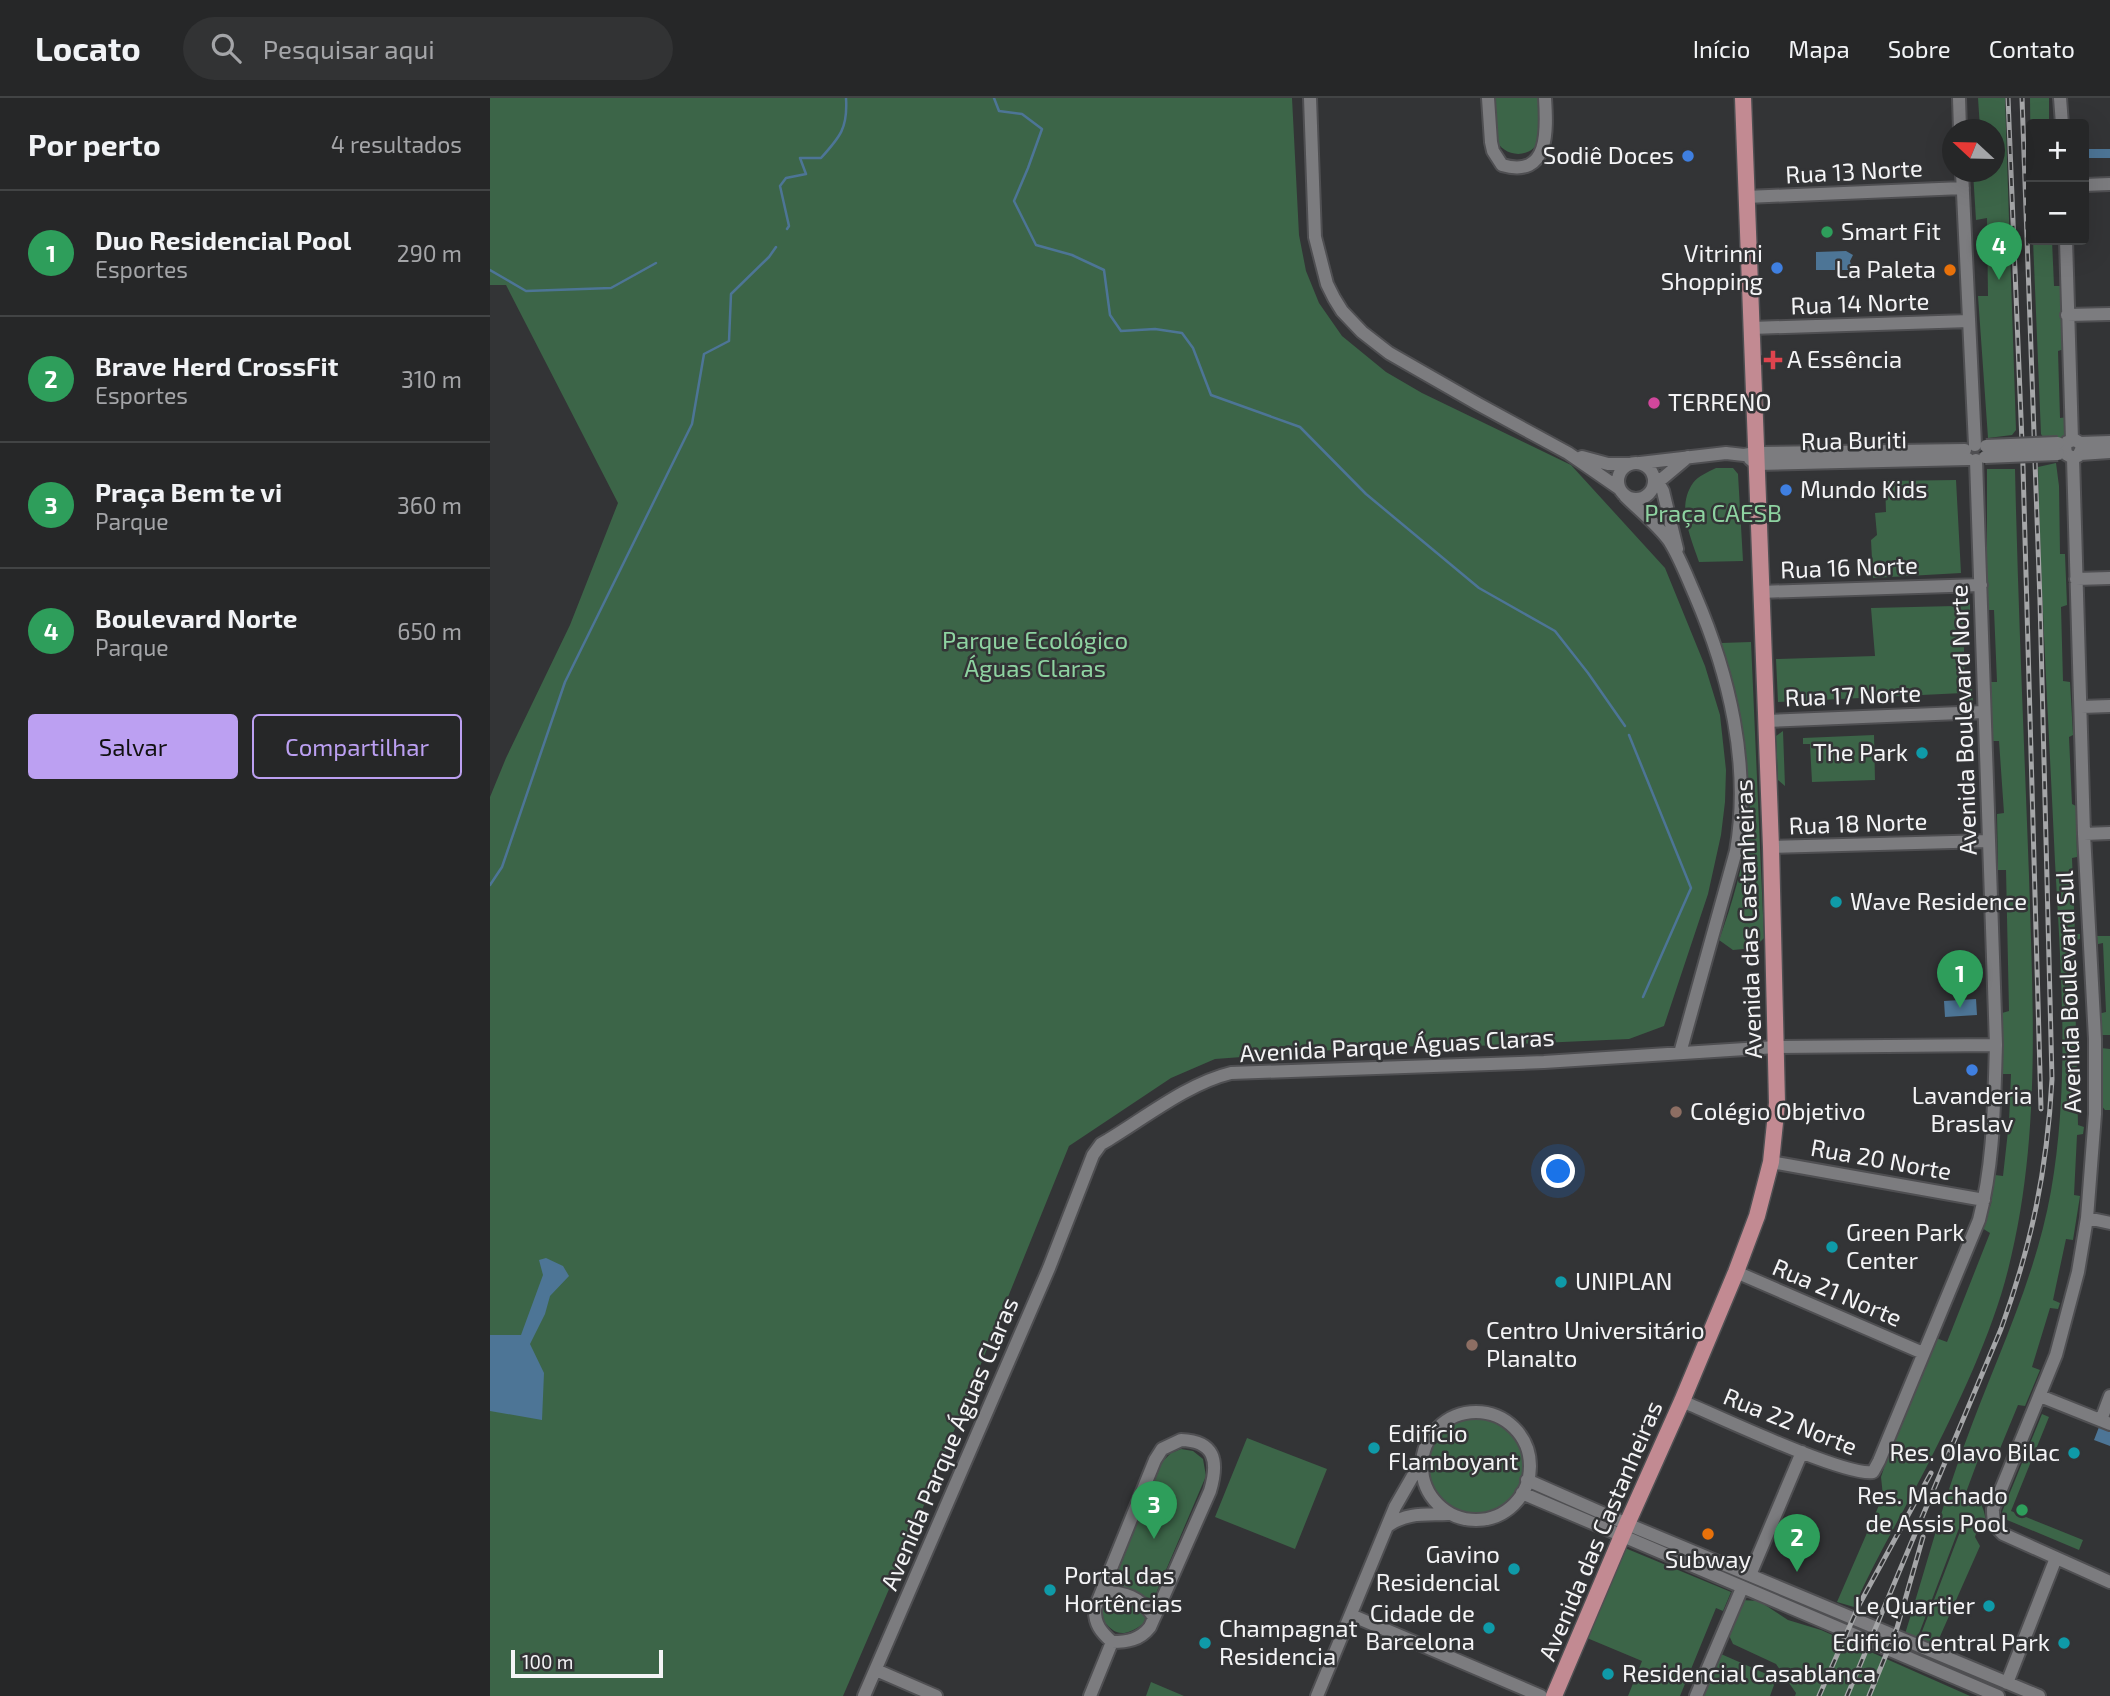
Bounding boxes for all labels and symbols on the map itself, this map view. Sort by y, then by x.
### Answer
north arrow [1942,119,2005,182]
place label: Sodiê Doces [1543,140,1674,169]
marker: Sodiê Doces [1680,148,1696,164]
street label: Rua 13 Norte [1785,152,1923,189]
place label: Smart Fit [1841,216,1941,245]
pin: 4 [1976,222,2022,280]
marker: Smart Fit [1819,224,1835,240]
place label: Vitrinni Shopping [1661,238,1763,295]
place label: La Paleta [1836,254,1936,283]
marker: Vitrinni Shopping [1769,260,1785,276]
marker: La Paleta [1942,262,1958,278]
street label: Rua 14 Norte [1790,286,1930,319]
place label: A Essência [1787,344,1902,373]
marker: A Essência [1765,352,1781,368]
place label: TERRENO [1668,387,1771,416]
marker: TERRENO [1646,395,1662,411]
street label: Rua Buriti [1801,424,1907,455]
place label: Mundo Kids [1800,474,1928,503]
marker: Mundo Kids [1778,482,1794,498]
park label: Praça CAESB [1644,498,1782,528]
street label: Rua 16 Norte [1780,550,1918,583]
street label: Avenida Boulevard Norte [1943,584,1982,856]
park label: Parque Ecológico Águas Claras [942,625,1128,682]
street label: Rua 17 Norte [1784,678,1922,711]
place label: The Park [1813,737,1908,766]
marker: The Park [1914,745,1930,761]
street label: Avenida das Castanheiras [1728,779,1767,1059]
street label: Rua 18 Norte [1788,806,1928,839]
street label: Avenida Boulevard Sul [2049,870,2086,1114]
place label: Wave Residence [1850,886,2027,915]
marker: Wave Residence [1828,894,1844,910]
pin: 1 [1937,950,1983,1008]
street label: Avenida Parque Águas Claras [1239,1022,1555,1067]
marker: Lavanderia Braslav [1964,1062,1980,1078]
place label: Lavanderia Braslav [1912,1080,2032,1137]
place label: Colégio Objetivo [1690,1096,1866,1125]
marker: Colégio Objetivo [1668,1104,1684,1120]
street label: Rua 20 Norte [1809,1132,1954,1185]
your location [1541,1154,1575,1188]
place label: Green Park Center [1846,1217,1965,1274]
marker: Green Park Center [1824,1239,1840,1255]
street label: Rua 21 Norte [1769,1251,1907,1332]
place label: UNIPLAN [1575,1266,1673,1295]
marker: UNIPLAN [1553,1274,1569,1290]
street label: Avenida Parque Águas Claras [874,1293,1024,1594]
place label: Centro Universitário Planalto [1486,1315,1705,1372]
marker: Centro Universitário Planalto [1464,1337,1480,1353]
street label: Rua 22 Norte [1719,1381,1862,1461]
street label: Avenida das Castanheiras [1532,1396,1668,1665]
place label: Edifício Flamboyant [1388,1418,1518,1475]
place label: Res. OIavo Bilac [1889,1437,2060,1466]
marker: Edifício Flamboyant [1366,1440,1382,1456]
marker: Res. OIavo Bilac [2066,1445,2082,1461]
place label: Res. Machado de Assis Pool [1857,1480,2008,1537]
pin: 3 [1131,1481,1177,1539]
marker: Res. Machado de Assis Pool [2014,1502,2030,1518]
pin: 2 [1774,1514,1820,1572]
marker: Subway [1700,1526,1716,1542]
place label: Gavino Residencial [1376,1539,1500,1596]
place label: Subway [1665,1544,1751,1573]
place label: Portal das Hortências [1064,1560,1182,1617]
marker: Gavino Residencial [1506,1561,1522,1577]
marker: Portal das Hortências [1042,1582,1058,1598]
place label: Le Quartier [1854,1590,1975,1619]
place label: Cidade de Barcelona [1365,1598,1475,1655]
marker: Le Quartier [1981,1598,1997,1614]
place label: Champagnat Residencia [1219,1613,1358,1670]
marker: Cidade de Barcelona [1481,1620,1497,1636]
place label: Edificio Central Park [1832,1627,2050,1656]
marker: Champagnat Residencia [1197,1635,1213,1651]
marker: Edificio Central Park [2056,1635,2072,1651]
scale bar [511,1647,663,1679]
place label: Residencial Casablanca [1622,1658,1876,1687]
marker: Residencial Casablanca [1600,1666,1616,1682]

